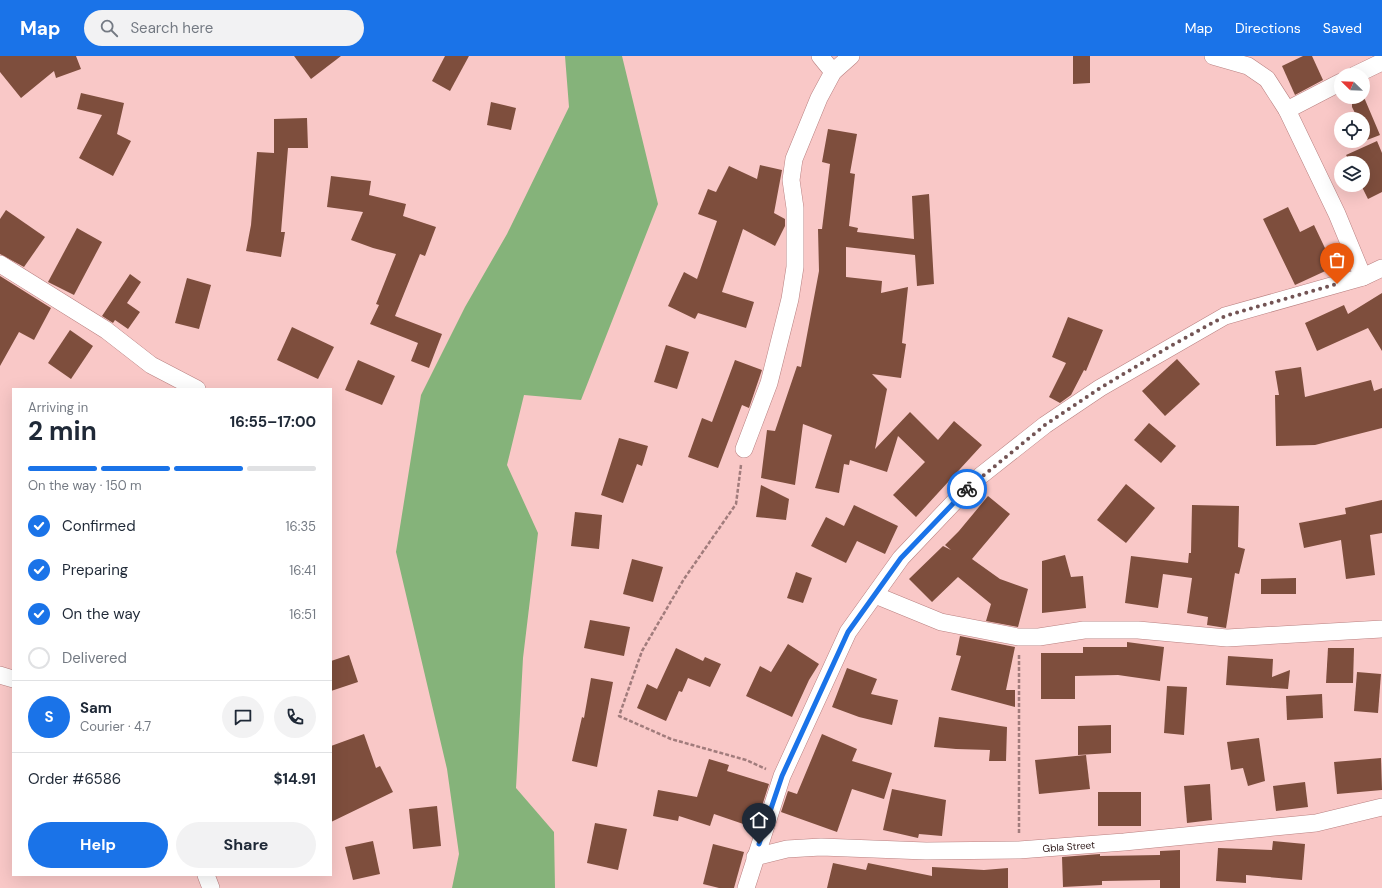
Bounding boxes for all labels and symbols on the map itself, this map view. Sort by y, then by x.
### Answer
north arrow [1334,68,1370,104]
pin [1320,243,1354,284]
courier [947,469,987,509]
pin [742,803,776,844]
street label: Gbla Street [1042,838,1096,855]

